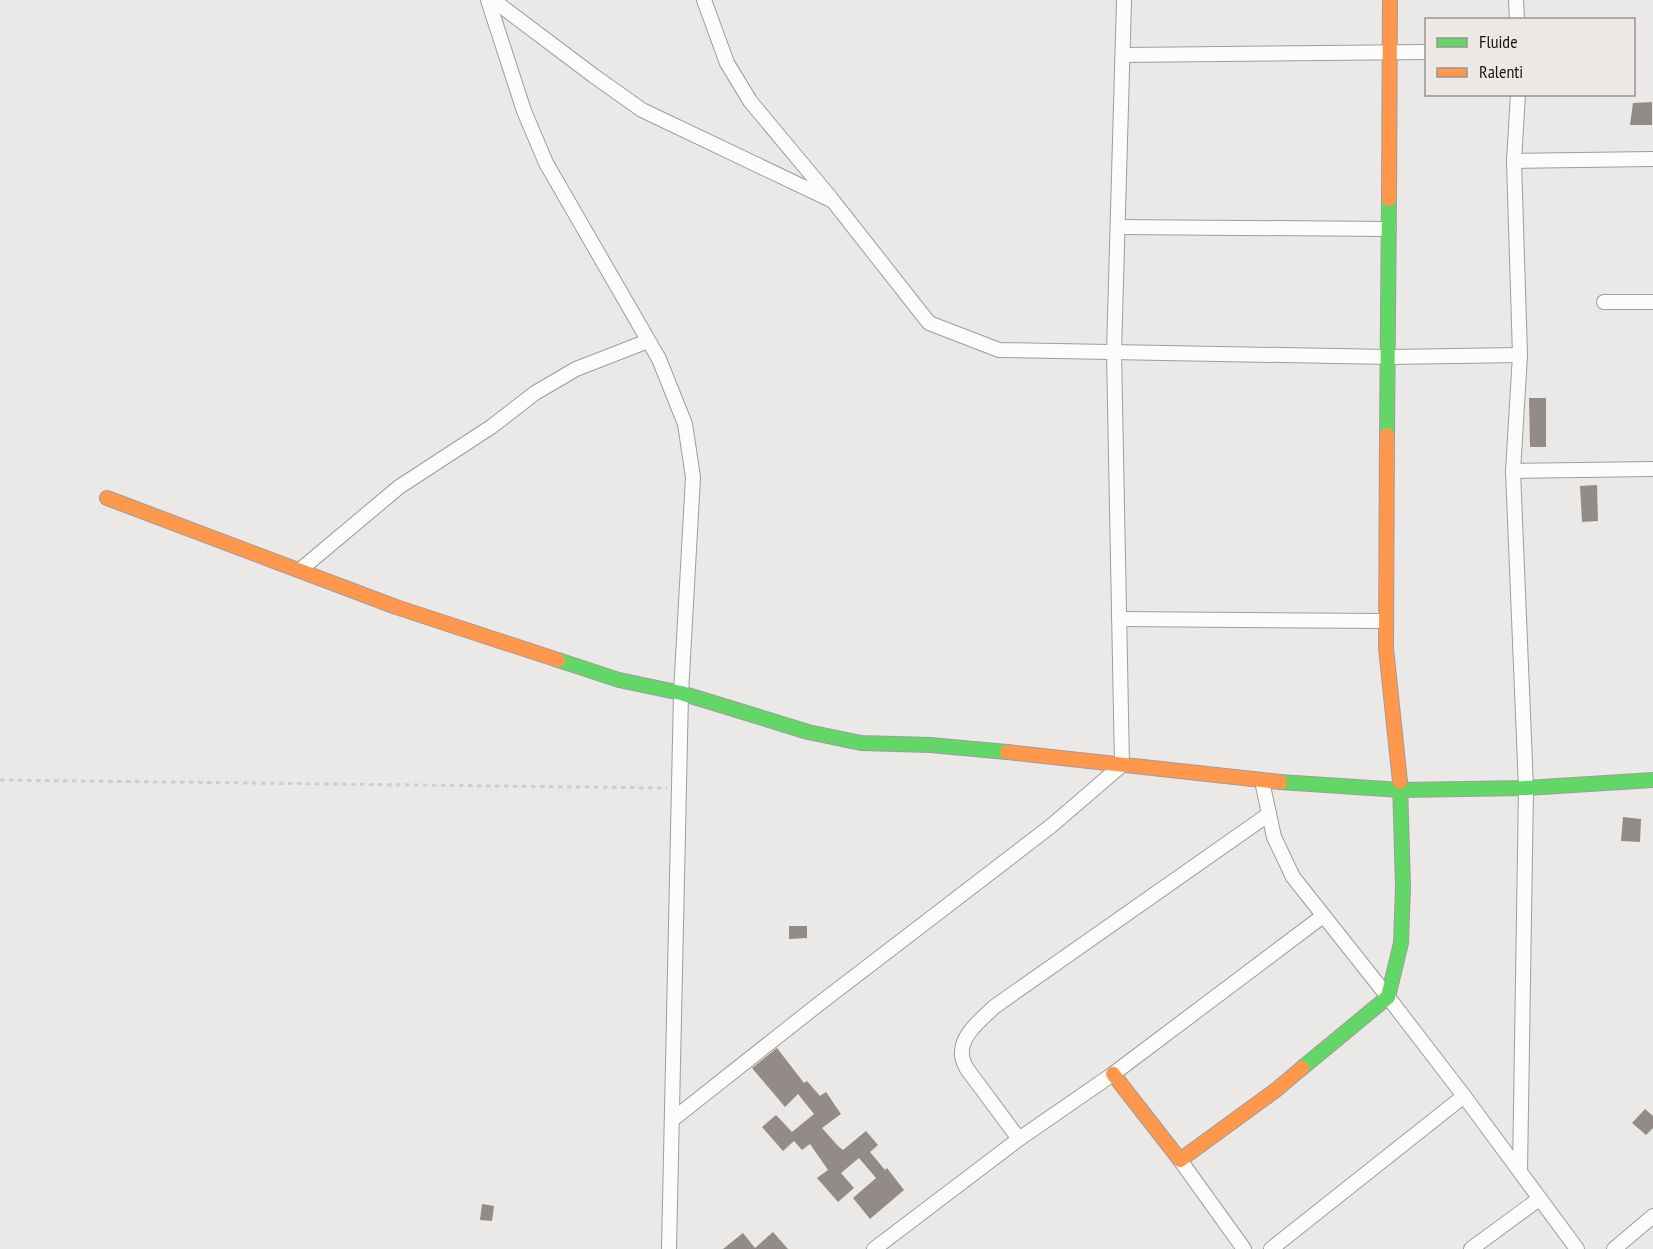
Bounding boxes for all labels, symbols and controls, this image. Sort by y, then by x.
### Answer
legend [1425,18,1635,96]
text: Fluide [1479,30,1518,53]
text: Ralenti [1479,60,1523,83]

